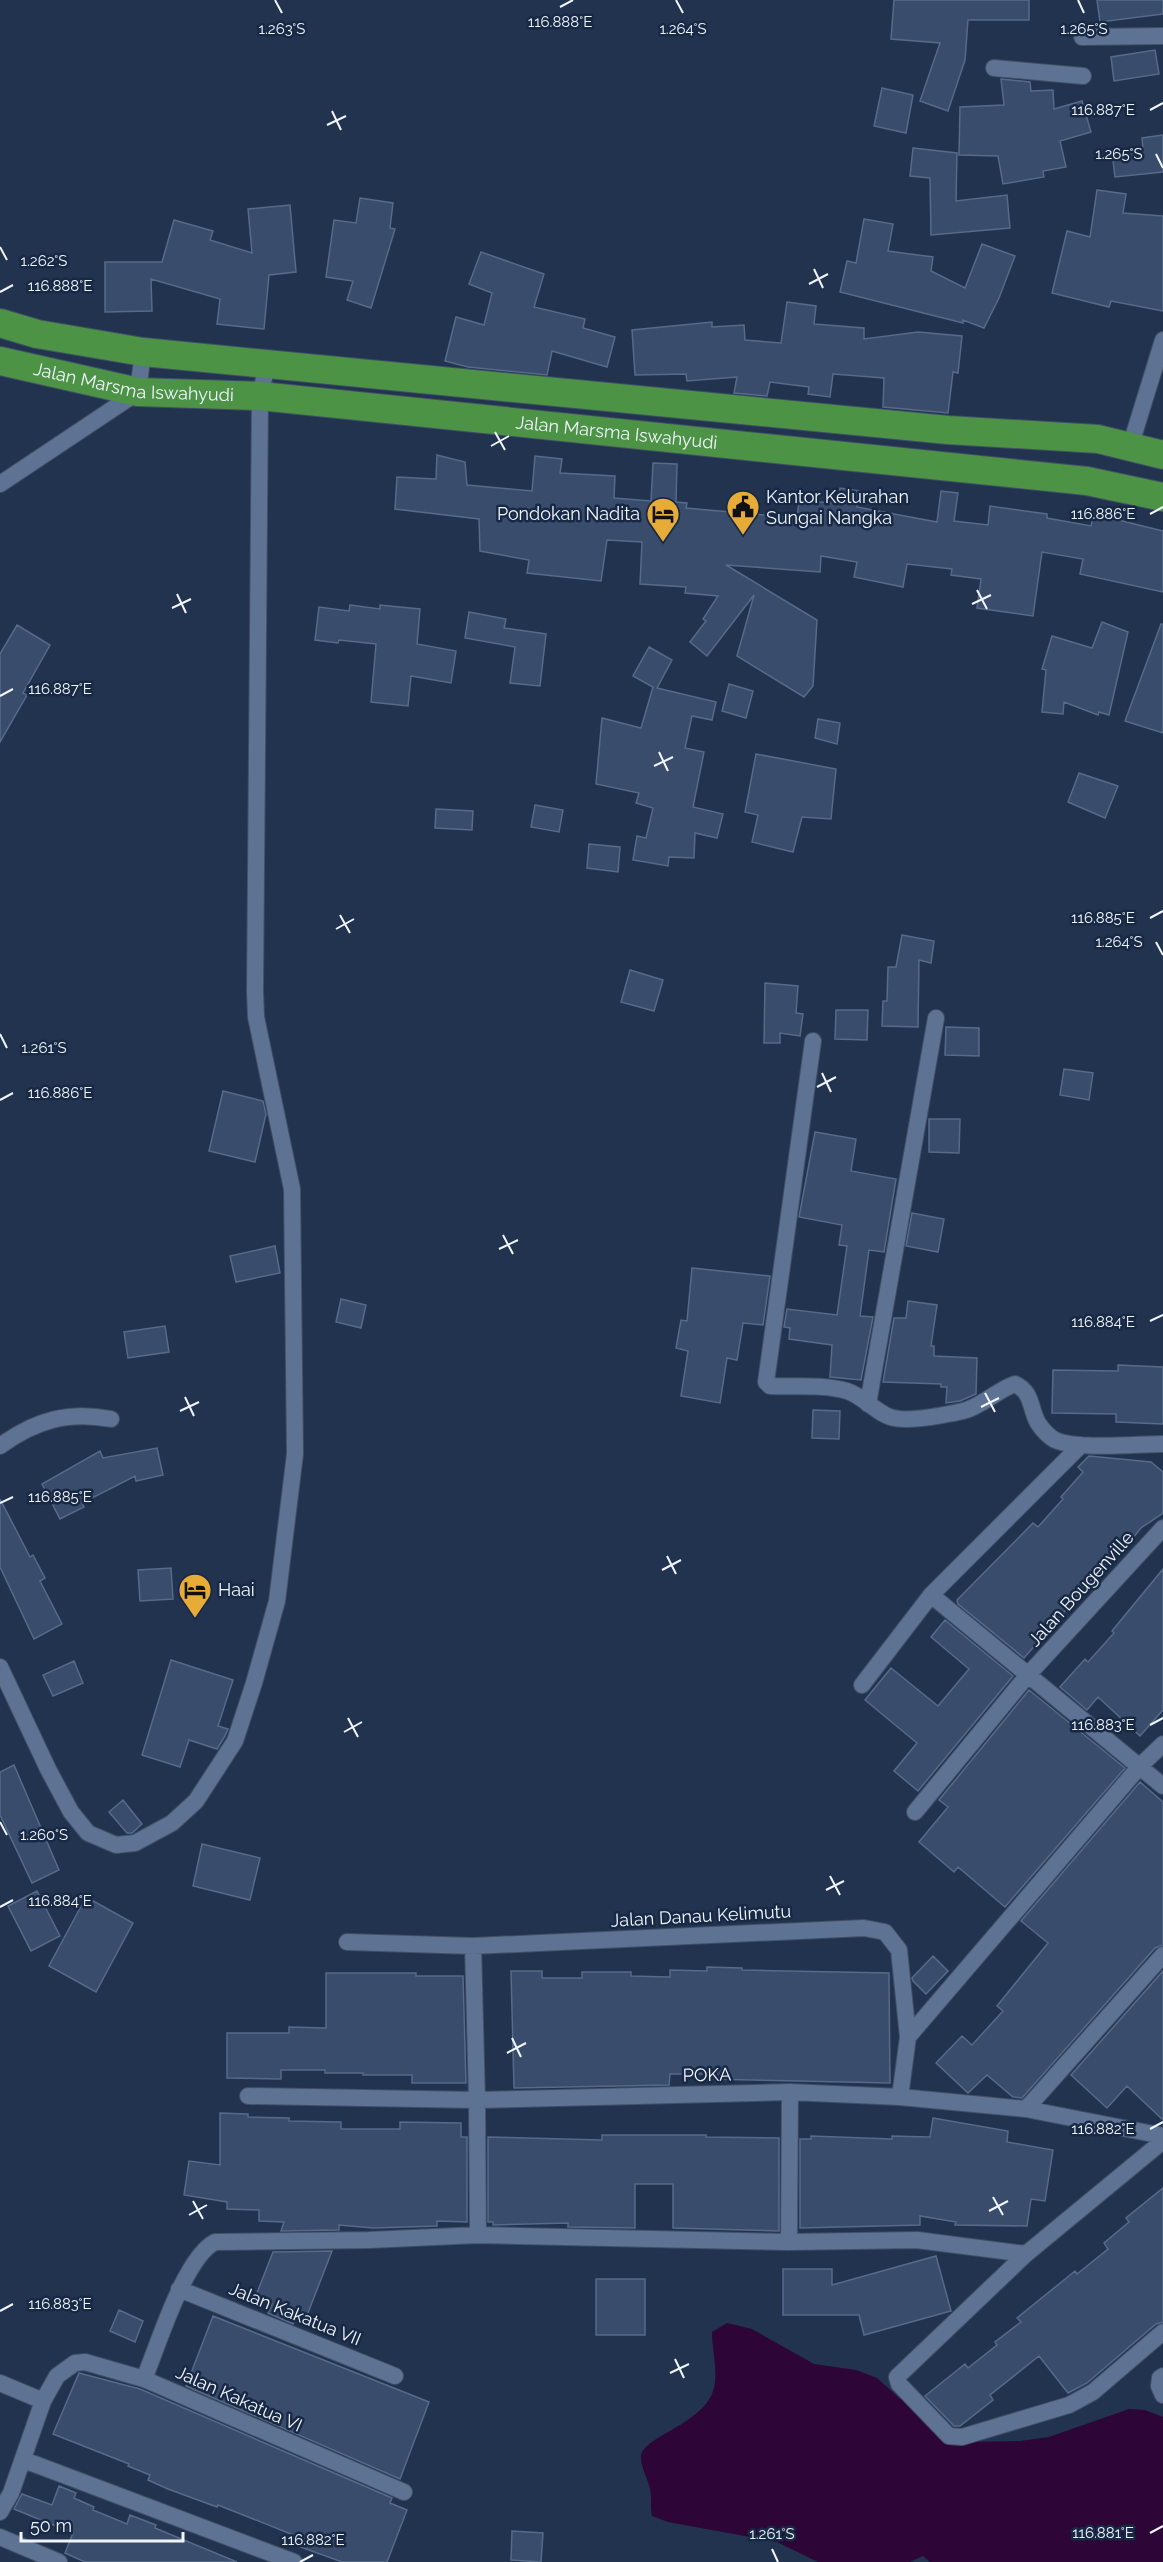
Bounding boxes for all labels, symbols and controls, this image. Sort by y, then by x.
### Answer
text: 116.888°E [528,13,592,31]
text: 1.263°S [259,20,305,38]
text: 1.264°S [659,20,707,38]
text: 1.265°S [1060,20,1108,38]
text: 116.887°E [1071,101,1135,119]
text: 1.265°S [1095,145,1143,163]
text: 1.262°S [21,252,67,270]
text: 116.888°E [28,277,92,295]
street label: Jalan Marsma Iswahyudi [32,358,234,405]
street label: Jalan Marsma Iswahyudi [515,411,719,453]
place label: Kantor Kelurahan Sungai Nangka [766,486,909,528]
public building icon: Kantor Kelurahan Sungai Nangka [725,489,761,536]
hotel icon: Pondokan Nadita [645,496,681,543]
place label: Pondokan Nadita [497,503,640,524]
text: 116.886°E [1071,505,1135,523]
text: 116.887°E [28,680,92,698]
text: 116.885°E [1071,909,1135,927]
text: 1.264°S [1095,933,1143,951]
text: 1.261°S [21,1039,67,1057]
text: 116.886°E [28,1084,92,1102]
text: 116.884°E [1071,1313,1135,1331]
text: 116.885°E [28,1488,92,1506]
street label: Jalan Bougenville [1024,1527,1138,1650]
hotel icon: Haai [177,1572,213,1619]
place label: Haai [218,1579,255,1600]
text: 116.883°E [1071,1716,1135,1734]
text: 1.260°S [20,1826,68,1844]
text: 116.884°E [28,1892,92,1910]
street label: Jalan Danau Kelimutu [610,1900,792,1931]
street label: POKA [683,2064,731,2085]
text: 116.882°E [1071,2120,1135,2138]
street label: Jalan Kakatua VII [226,2278,364,2350]
text: 116.883°E [28,2295,92,2313]
street label: Jalan Kakatua VI [173,2361,306,2436]
scale bar [21,2505,183,2543]
text: 50 m [30,2515,72,2536]
text: 116.881°E [1072,2524,1134,2542]
text: 1.261°S [749,2525,795,2543]
text: 116.882°E [281,2531,345,2549]

